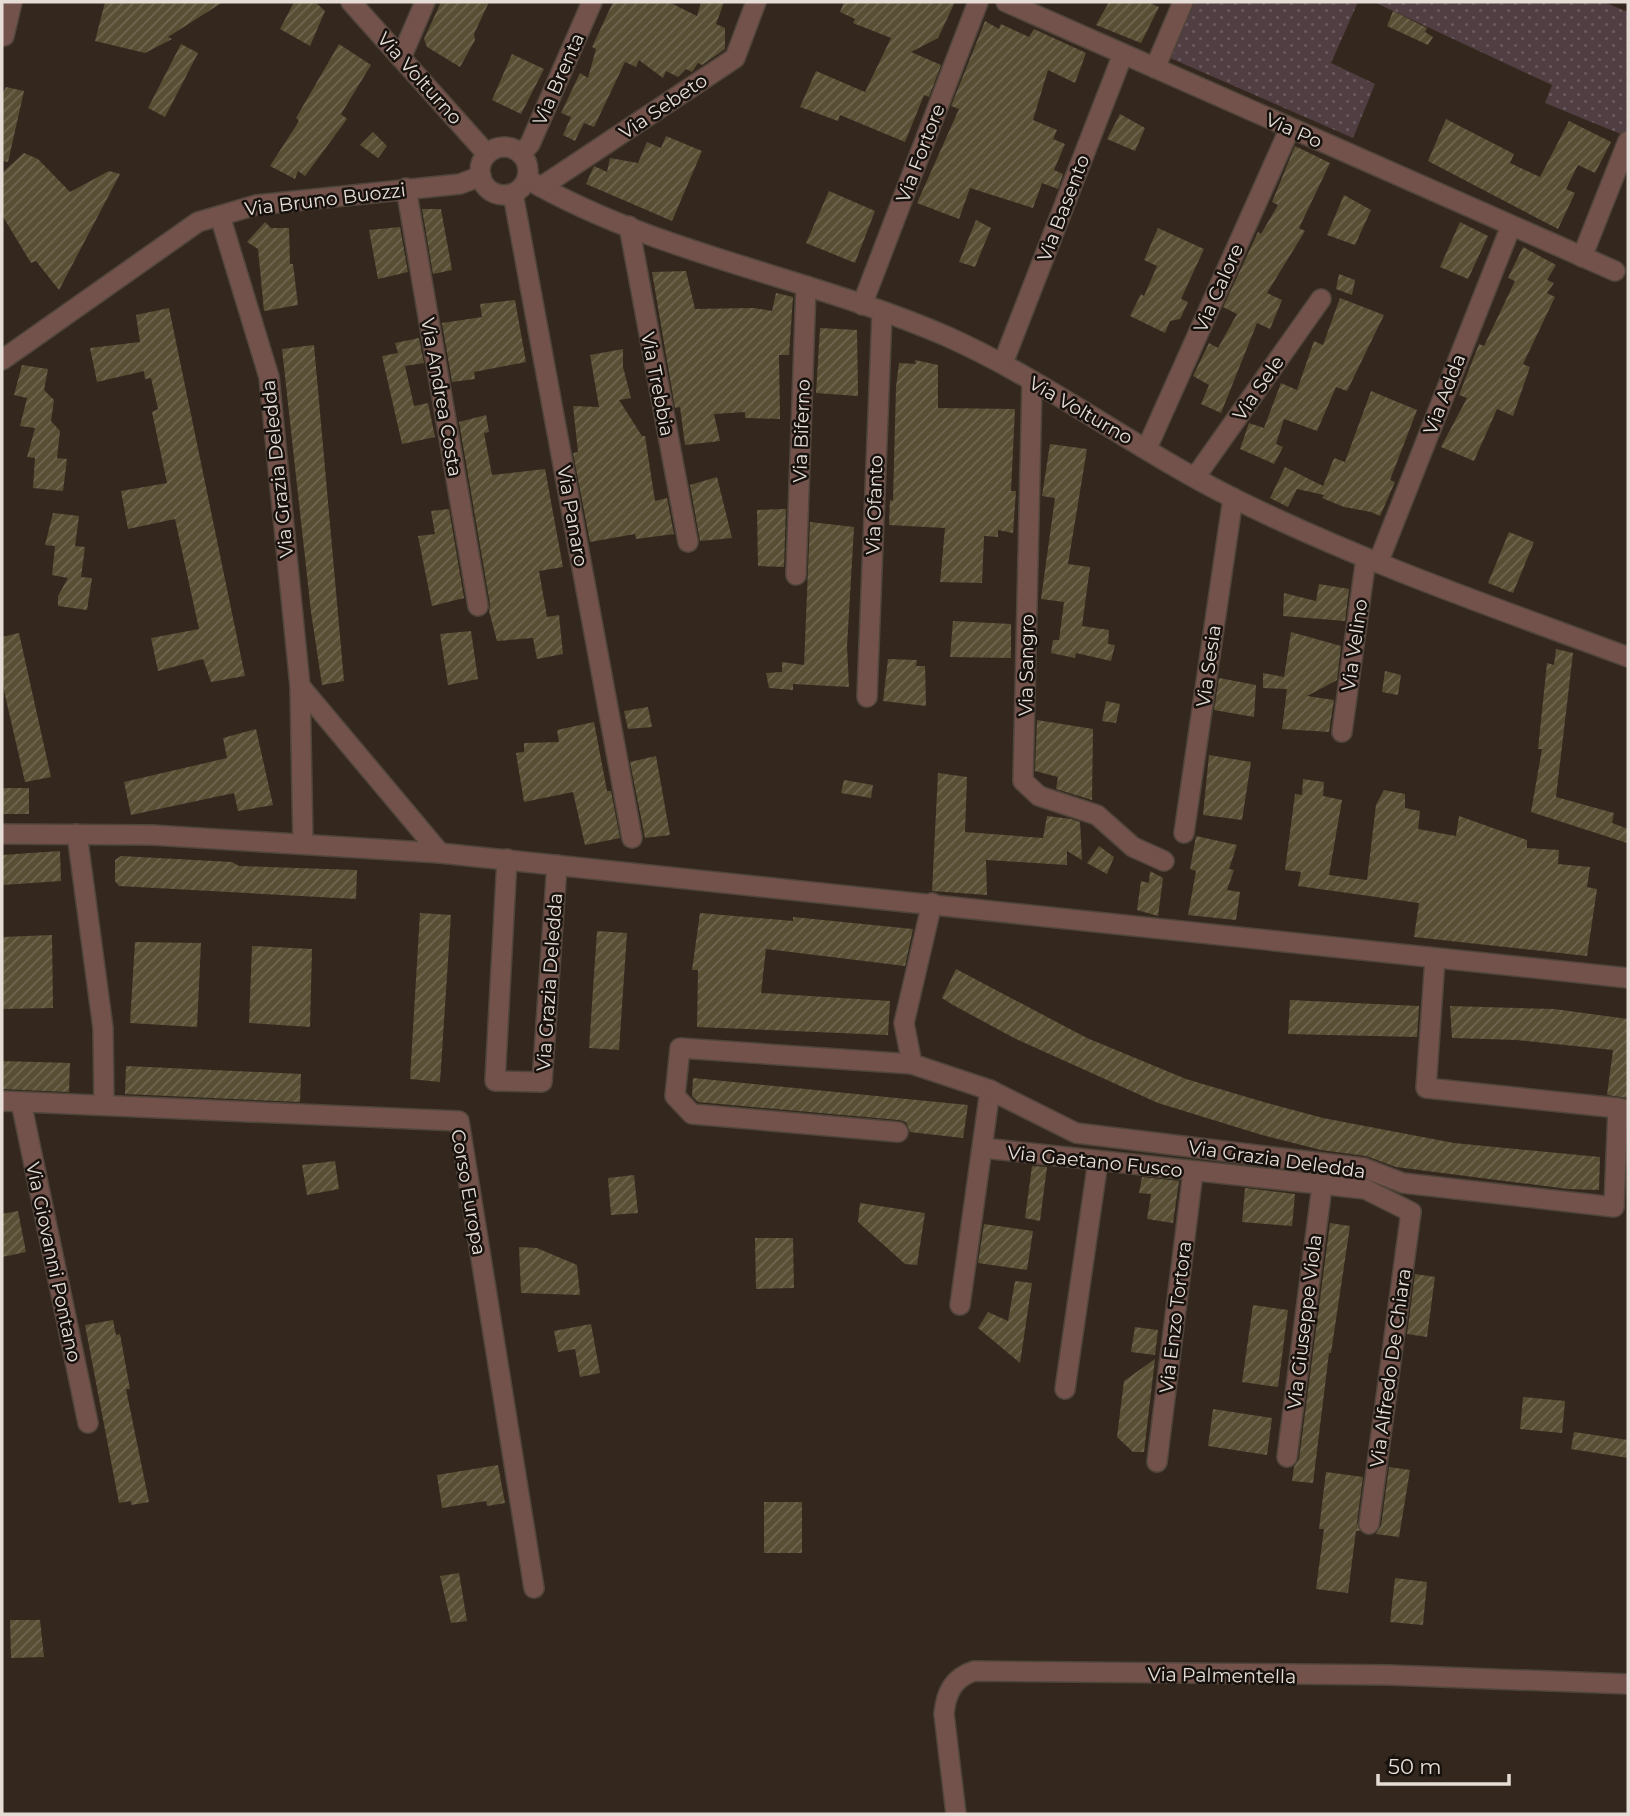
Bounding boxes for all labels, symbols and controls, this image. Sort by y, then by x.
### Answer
street label: Via Volturno [372,28,467,129]
street label: Via Brenta [528,29,589,129]
street label: Via Sebeto [615,69,712,144]
street label: Via Fortore [891,101,950,206]
street label: Via Po [1262,108,1326,153]
street label: Via Basento [1033,151,1094,265]
street label: Via Bruno Buozzi [243,178,407,221]
street label: Via Calore [1189,240,1248,336]
street label: Via Andrea Costa [416,316,467,478]
street label: Via Trebbia [636,330,679,438]
street label: Via Sele [1228,351,1289,425]
street label: Via Adda [1419,351,1470,438]
street label: Via Volturno [1025,371,1137,449]
street label: Via Grazia Deledda [257,379,298,559]
street label: Via Biferno [788,379,815,483]
street label: Via Ofanto [861,455,888,555]
street label: Via Panaro [552,464,593,568]
street label: Via Velino [1337,597,1372,693]
street label: Via Sangro [1014,614,1039,716]
street label: Via Sesia [1191,623,1226,709]
street label: Via Grazia Deledda [532,892,567,1072]
street label: Corso Europa [446,1127,491,1257]
street label: Via Grazia Deledda [1187,1136,1367,1183]
street label: Via Gaetano Fusco [1006,1141,1184,1182]
street label: Via Giovanni Pontano [21,1160,86,1364]
street label: Via Giuseppe Viola [1282,1233,1327,1411]
street label: Via Enzo Tortora [1155,1240,1196,1395]
street label: Via Alfredo De Chiara [1365,1267,1416,1469]
street label: Via Palmentella [1147,1663,1297,1688]
scale bar [1378,1742,1509,1786]
text: 50 m [1388,1754,1442,1779]

